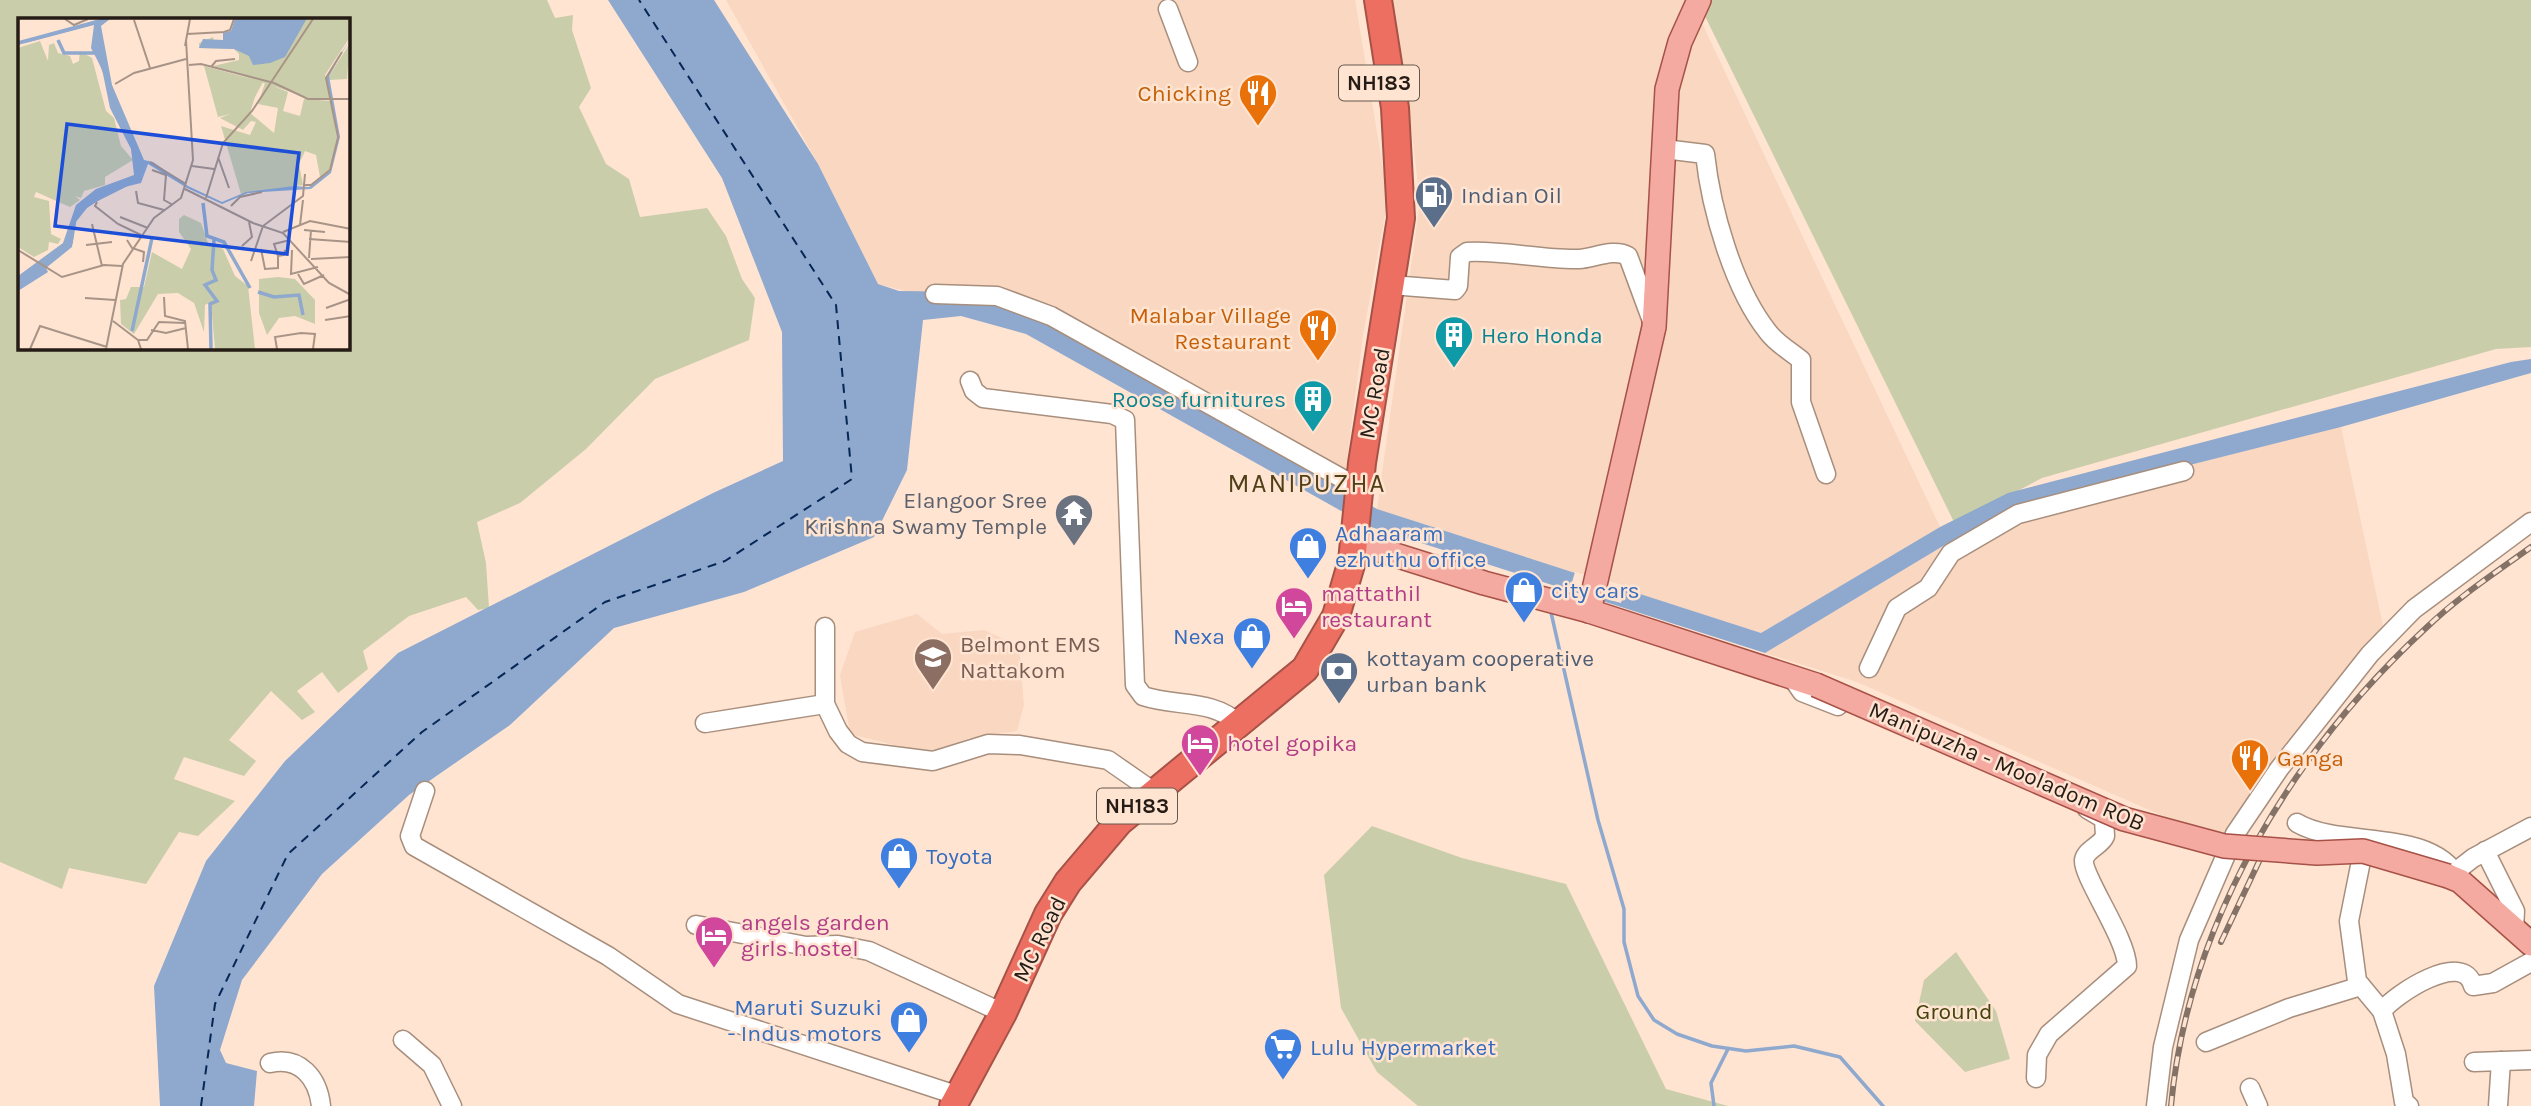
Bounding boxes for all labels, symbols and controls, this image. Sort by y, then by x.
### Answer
inset map [18,18,350,350]
road number: NH183 [1339,66,1419,100]
restaurant icon: Chicking [1237,72,1279,127]
place label: Chicking [1138,80,1231,107]
fuel station icon: Indian Oil [1413,174,1455,229]
place label: Indian Oil [1461,182,1562,209]
place label: Malabar Village Restaurant [1130,302,1291,355]
restaurant icon: Malabar Village Restaurant [1297,307,1339,362]
building icon: Hero Honda [1433,314,1475,369]
place label: Hero Honda [1481,322,1603,349]
street label: MC Road [1353,345,1396,441]
building icon: Roose furnitures [1292,378,1334,433]
place label: Roose furnitures [1112,386,1286,413]
district label: MANIPUZHA [1227,468,1387,499]
place label: Elangoor Sree Krishna Swamy Temple [804,487,1047,540]
temple icon: Elangoor Sree Krishna Swamy Temple [1053,492,1095,547]
place label: Adhaaram ezhuthu office [1335,520,1486,573]
shop icon: Adhaaram ezhuthu office [1287,525,1329,580]
shop icon: city cars [1503,569,1545,624]
place label: city cars [1551,577,1639,604]
place label: mattathil restaurant [1321,580,1432,633]
hotel icon: mattathil restaurant [1273,585,1315,640]
shop icon: Nexa [1231,615,1273,670]
place label: Nexa [1173,623,1225,650]
place label: Belmont EMS Nattakom [960,631,1101,684]
school or university icon: Belmont EMS Nattakom [912,636,954,691]
place label: kottayam cooperative urban bank [1366,645,1594,698]
bank icon: kottayam cooperative urban bank [1318,650,1360,705]
street label: Manipuzha - Mooladom ROB [1865,696,2149,837]
hotel icon: hotel gopika [1179,722,1221,777]
place label: hotel gopika [1227,730,1357,757]
restaurant icon: Ganga [2229,737,2271,792]
place label: Ganga [2277,745,2344,772]
road number: NH183 [1097,788,1177,824]
shop icon: Toyota [878,835,920,890]
place label: Toyota [926,843,993,870]
street label: MC Road [1007,892,1072,986]
place label: angels garden girls hostel [741,909,890,962]
hotel icon: angels garden girls hostel [693,914,735,969]
place label: Maruti Suzuki - Indus motors [727,994,882,1047]
park label: Ground [1915,998,1993,1025]
shop icon: Maruti Suzuki - Indus motors [888,999,930,1054]
supermarket icon: Lulu Hypermarket [1262,1026,1304,1081]
place label: Lulu Hypermarket [1310,1034,1496,1061]

